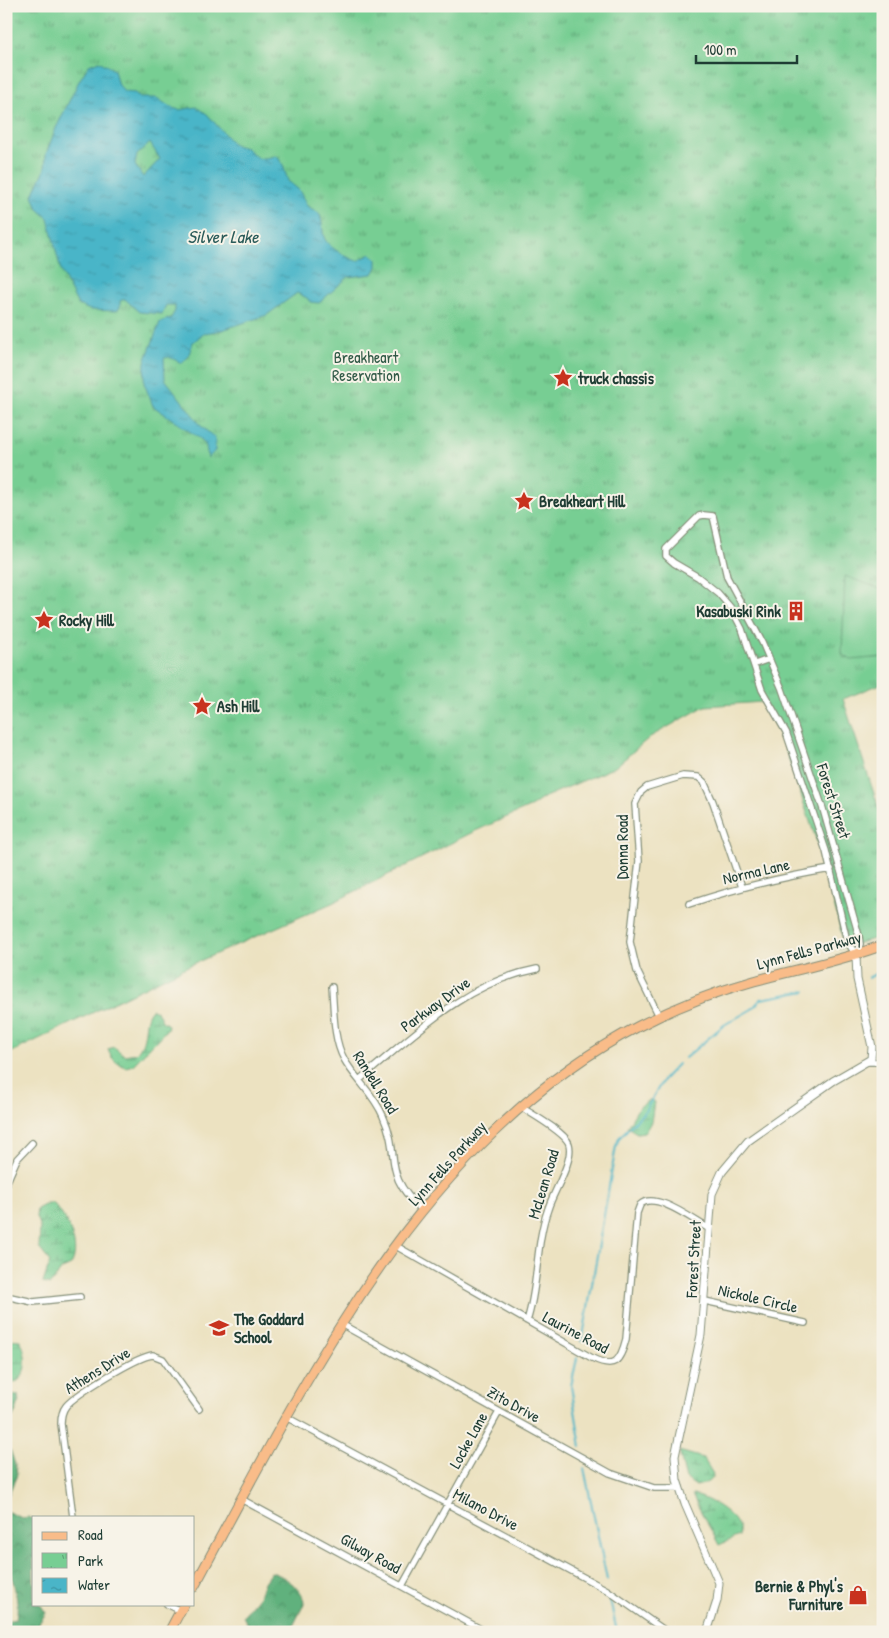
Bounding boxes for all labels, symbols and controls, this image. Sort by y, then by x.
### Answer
scale bar [696,32,798,64]
text: 100 m [704,39,737,60]
water label: Silver Lake [188,224,259,249]
park label: Breakheart Reservation [332,346,400,386]
place icon: truck chassis [552,367,574,389]
place label: truck chassis [577,367,655,389]
place icon: Breakheart Hill [513,490,535,512]
place label: Breakheart Hill [539,490,626,512]
place label: Kasabuski Rink [696,600,781,622]
building icon: Kasabuski Rink [785,600,807,622]
place icon: Rocky Hill [33,609,55,631]
place label: Rocky Hill [59,609,115,632]
place icon: Ash Hill [191,695,213,717]
place label: Ash Hill [217,695,260,717]
street label: Forest Street [811,760,857,842]
street label: Donna Road [611,815,633,879]
street label: Norma Lane [721,853,792,889]
street label: Lynn Fells Parkway [754,925,864,974]
street label: Parkway Drive [396,971,475,1037]
street label: Randell Road [348,1046,404,1118]
street label: Lynn Fells Parkway [403,1116,491,1210]
street label: McLean Road [522,1147,564,1221]
street label: Forest Street [680,1219,706,1299]
street label: Nickole Circle [716,1278,801,1318]
street label: Laurine Road [539,1305,613,1359]
place label: The Goddard School [233,1308,304,1348]
school or university icon: The Goddard School [208,1317,230,1339]
street label: Athens Drive [60,1341,135,1399]
street label: Zito Drive [484,1380,545,1428]
street label: Locke Lane [444,1407,493,1472]
street label: Milano Drive [449,1483,523,1536]
legend [32,1516,195,1606]
text: Road [78,1524,103,1545]
street label: Gilway Road [337,1527,405,1579]
text: Park [78,1550,103,1571]
text: Water [78,1574,110,1595]
place label: Bernie & Phyl's Furniture [755,1575,844,1615]
shop icon: Bernie & Phyl's Furniture [847,1584,869,1606]

